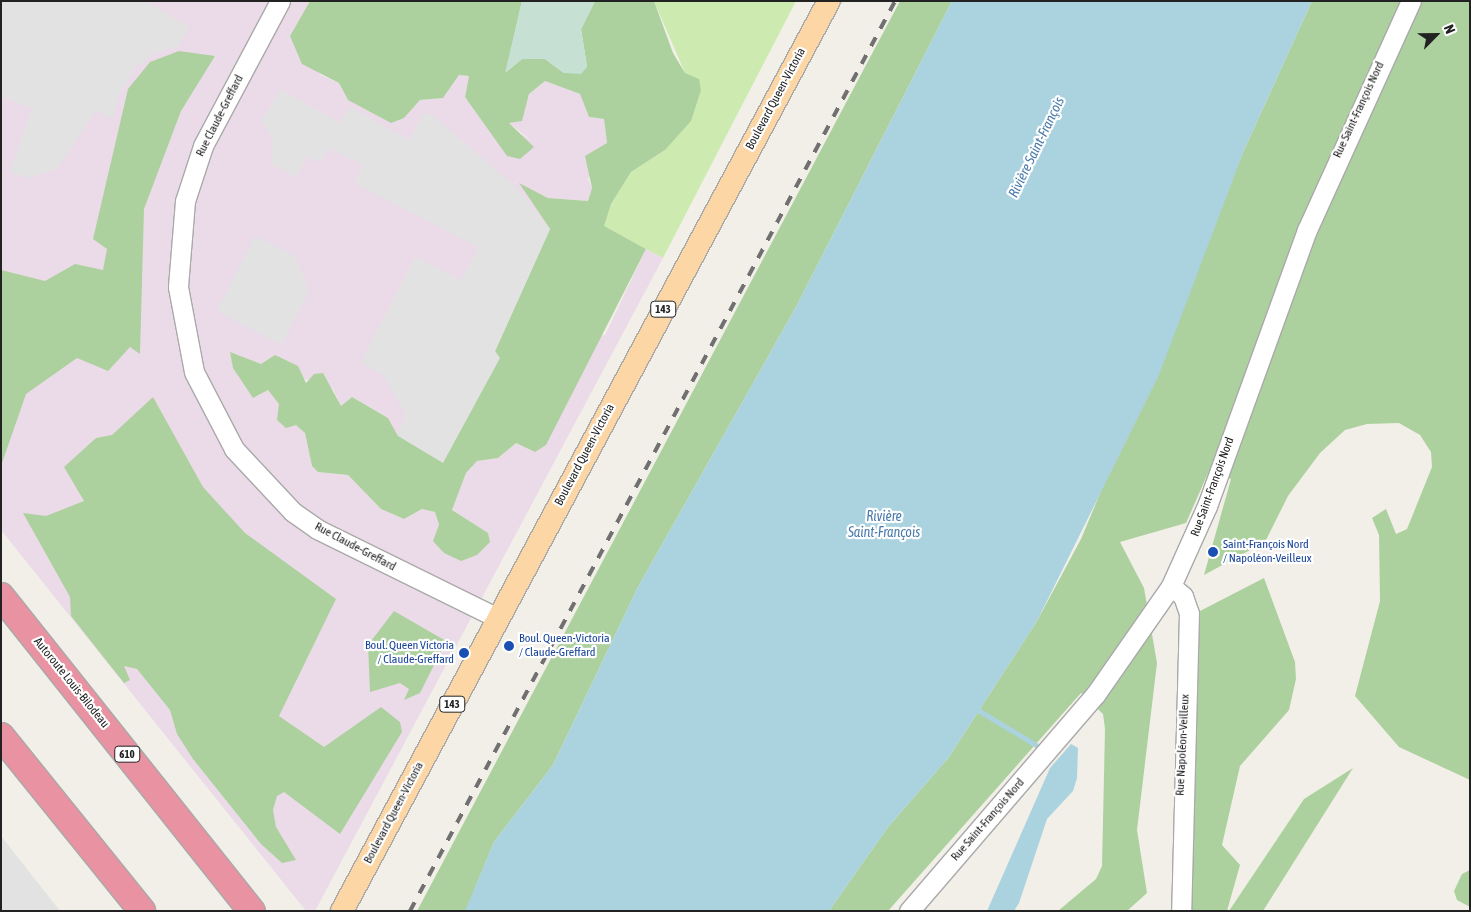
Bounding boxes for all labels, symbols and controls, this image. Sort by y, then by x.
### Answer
north arrow [1411,10,1461,60]
text: N [1441,22,1459,36]
street label: Boulevard Queen-Victoria [743,46,809,152]
street label: Rue Saint-François Nord [1330,60,1388,160]
street label: Rue Claude-Greffard [193,73,247,159]
water label: Rivière Saint-François [1004,94,1068,200]
road number: 143 [649,300,677,318]
street label: Boulevard Queen-Victoria [552,402,618,508]
street label: Rue Saint-François Nord [1188,435,1238,539]
water label: Rivière Saint-François [848,508,920,540]
street label: Rue Claude-Greffard [312,520,398,574]
place label: Saint-François Nord / Napoléon-Veilleux [1223,538,1312,566]
marker: Saint-François Nord / Napoléon-Veilleux [1207,546,1219,558]
place label: Boul. Queen-Victoria / Claude-Greffard [519,632,609,660]
street label: Autoroute Louis-Bilodeau [30,635,112,731]
place label: Boul. Queen Victoria / Claude-Greffard [365,639,454,667]
marker: Boul. Queen-Victoria / Claude-Greffard [503,640,515,652]
marker: Boul. Queen Victoria / Claude-Greffard [458,647,470,659]
street label: Rue Napoléon-Veilleux [1173,694,1193,796]
road number: 143 [438,696,466,712]
road number: 610 [113,746,141,762]
street label: Boulevard Queen-Victoria [361,760,427,866]
street label: Rue Saint-François Nord [948,776,1028,864]

